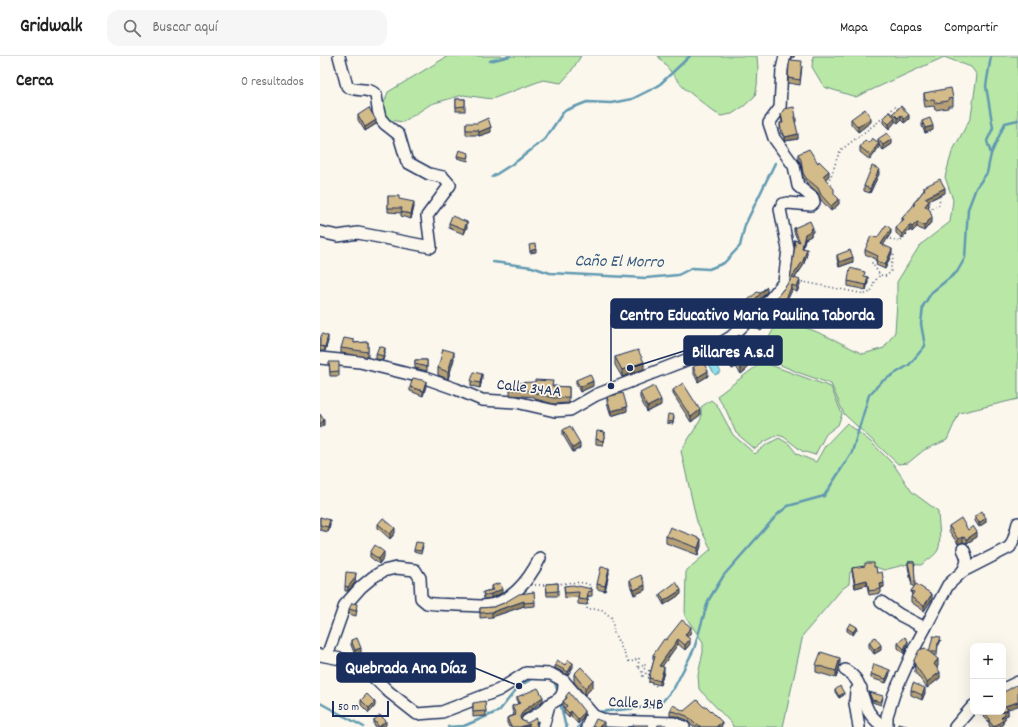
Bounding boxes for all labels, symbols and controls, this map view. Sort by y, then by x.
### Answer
search box [107,10,387,46]
text: Gridwalk [20,14,83,41]
icon: search [121,17,143,39]
text: Buscar aquí [153,17,217,39]
text: Mapa [840,18,868,38]
text: Capas [890,18,922,38]
text: Compartir [944,18,998,38]
text: Cerca [16,70,53,94]
text: 0 resultados [241,73,304,92]
water label: Caño El Morro [574,250,665,276]
callout: Centro Educativo Maria Paulina Taborda [611,299,882,328]
text: Centro Educativo Maria Paulina Taborda [620,305,875,329]
callout: Billares A.s.d [684,336,782,365]
text: Billares A.s.d [692,342,774,366]
street label: Calle 34AA [495,374,563,404]
map controls [970,643,1006,715]
button: + [970,643,1006,679]
callout: Quebrada Ana Díaz [337,653,475,682]
text: Quebrada Ana Díaz [345,658,467,682]
button: − [970,679,1006,715]
street label: Calle 34B [608,691,664,717]
scale bar [332,699,389,718]
text: 50 m [338,700,359,716]

